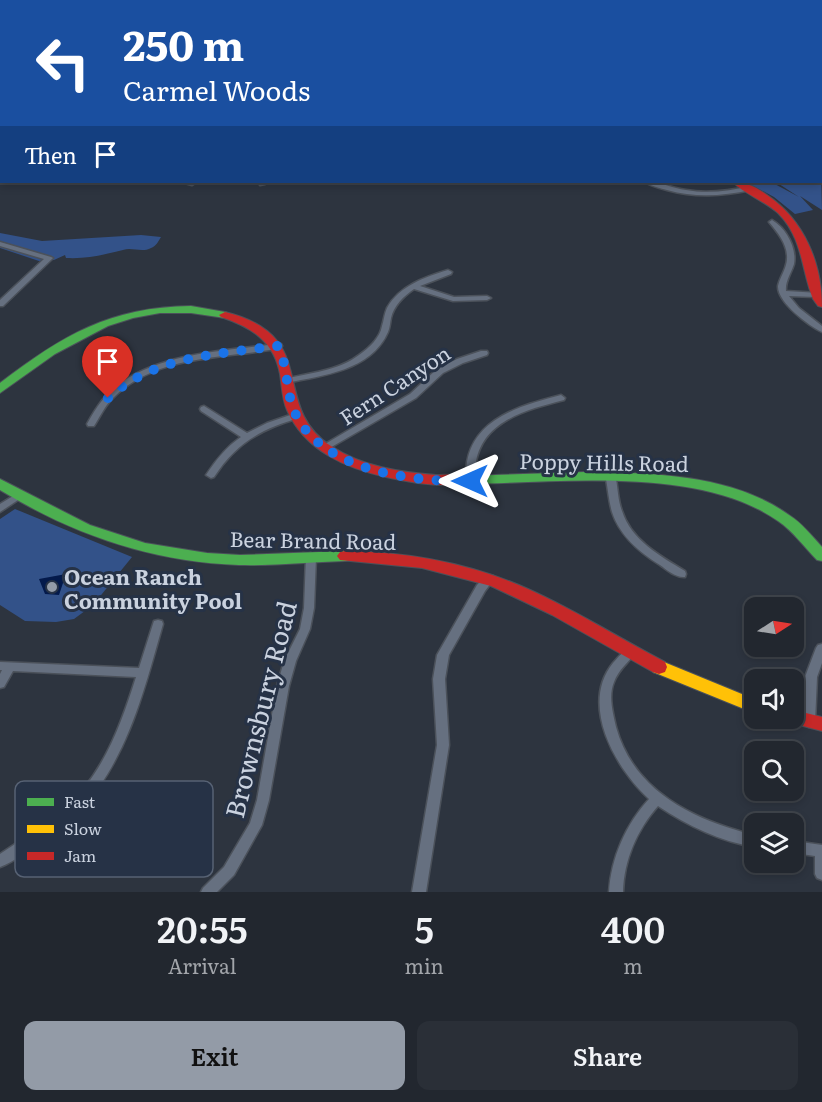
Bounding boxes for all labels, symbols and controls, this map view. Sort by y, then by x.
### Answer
text: 250 m [123,12,244,74]
icon: left [24,24,102,102]
text: Carmel Woods [123,69,310,109]
text: Then [24,138,77,171]
icon: arrive [89,138,122,171]
pin [82,336,133,398]
street label: Fern Canyon [332,336,456,432]
icon: arrive [91,345,124,378]
street label: Poppy Hills Road [519,444,689,478]
position arrow [438,449,502,513]
street label: Bear Brand Road [229,522,397,556]
place label: Ocean Ranch Community Pool [64,560,242,615]
marker: Ocean Ranch Community Pool [45,580,59,594]
street label: Brownsbury Road [213,596,305,822]
north arrow [744,597,804,657]
map controls [744,597,804,873]
button: sound [744,669,804,729]
button: search [744,741,804,801]
legend [15,781,213,877]
text: Fast [64,789,96,813]
button: layers [744,813,804,873]
text: Slow [64,816,102,840]
text: Jam [64,843,97,867]
text: 20:55 [157,901,248,954]
text: 5 [415,901,434,954]
text: 400 [601,901,665,954]
text: Arrival [168,950,236,980]
text: min [405,950,444,980]
text: m [623,950,643,980]
button: Exit [24,1021,405,1090]
button: Share [417,1021,798,1090]

